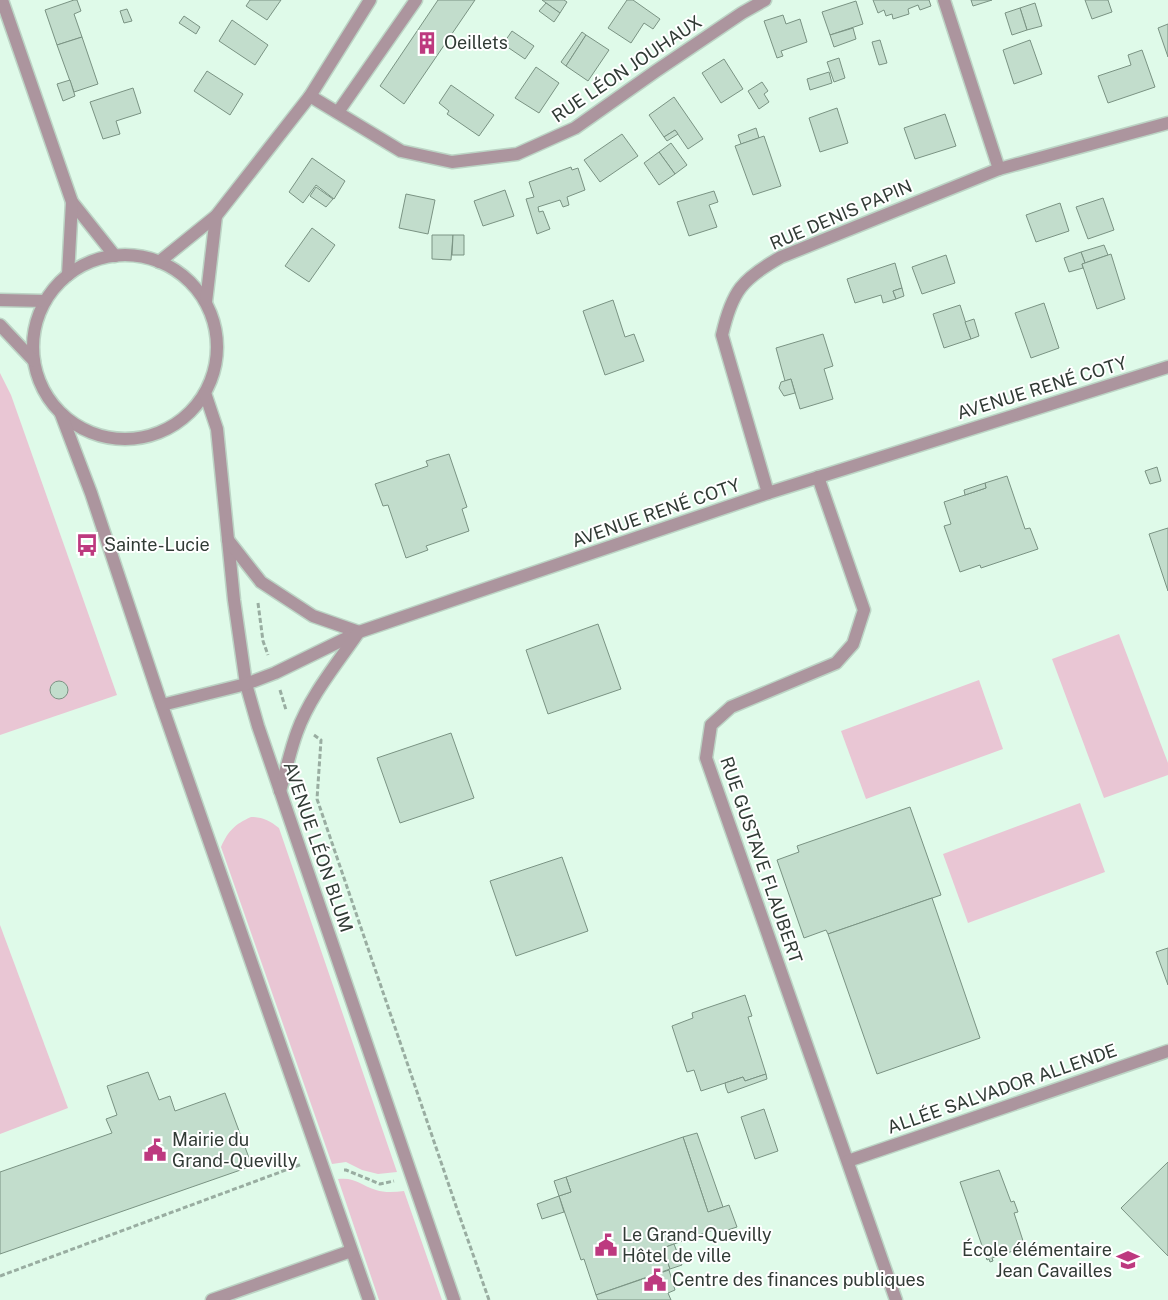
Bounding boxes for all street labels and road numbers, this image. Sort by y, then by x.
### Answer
street label: RUE LÉON JOUHAUX [547,10,706,127]
street label: RUE DENIS PAPIN [767,175,915,254]
street label: AVENUE RENÉ COTY [954,351,1129,423]
street label: AVENUE RENÉ COTY [569,473,743,551]
street label: RUE GUSTAVE FLAUBERT [716,754,807,966]
street label: AVENUE LÉON BLUM [279,758,359,935]
street label: ALLÉE SALVADOR ALLENDE [884,1038,1119,1138]

